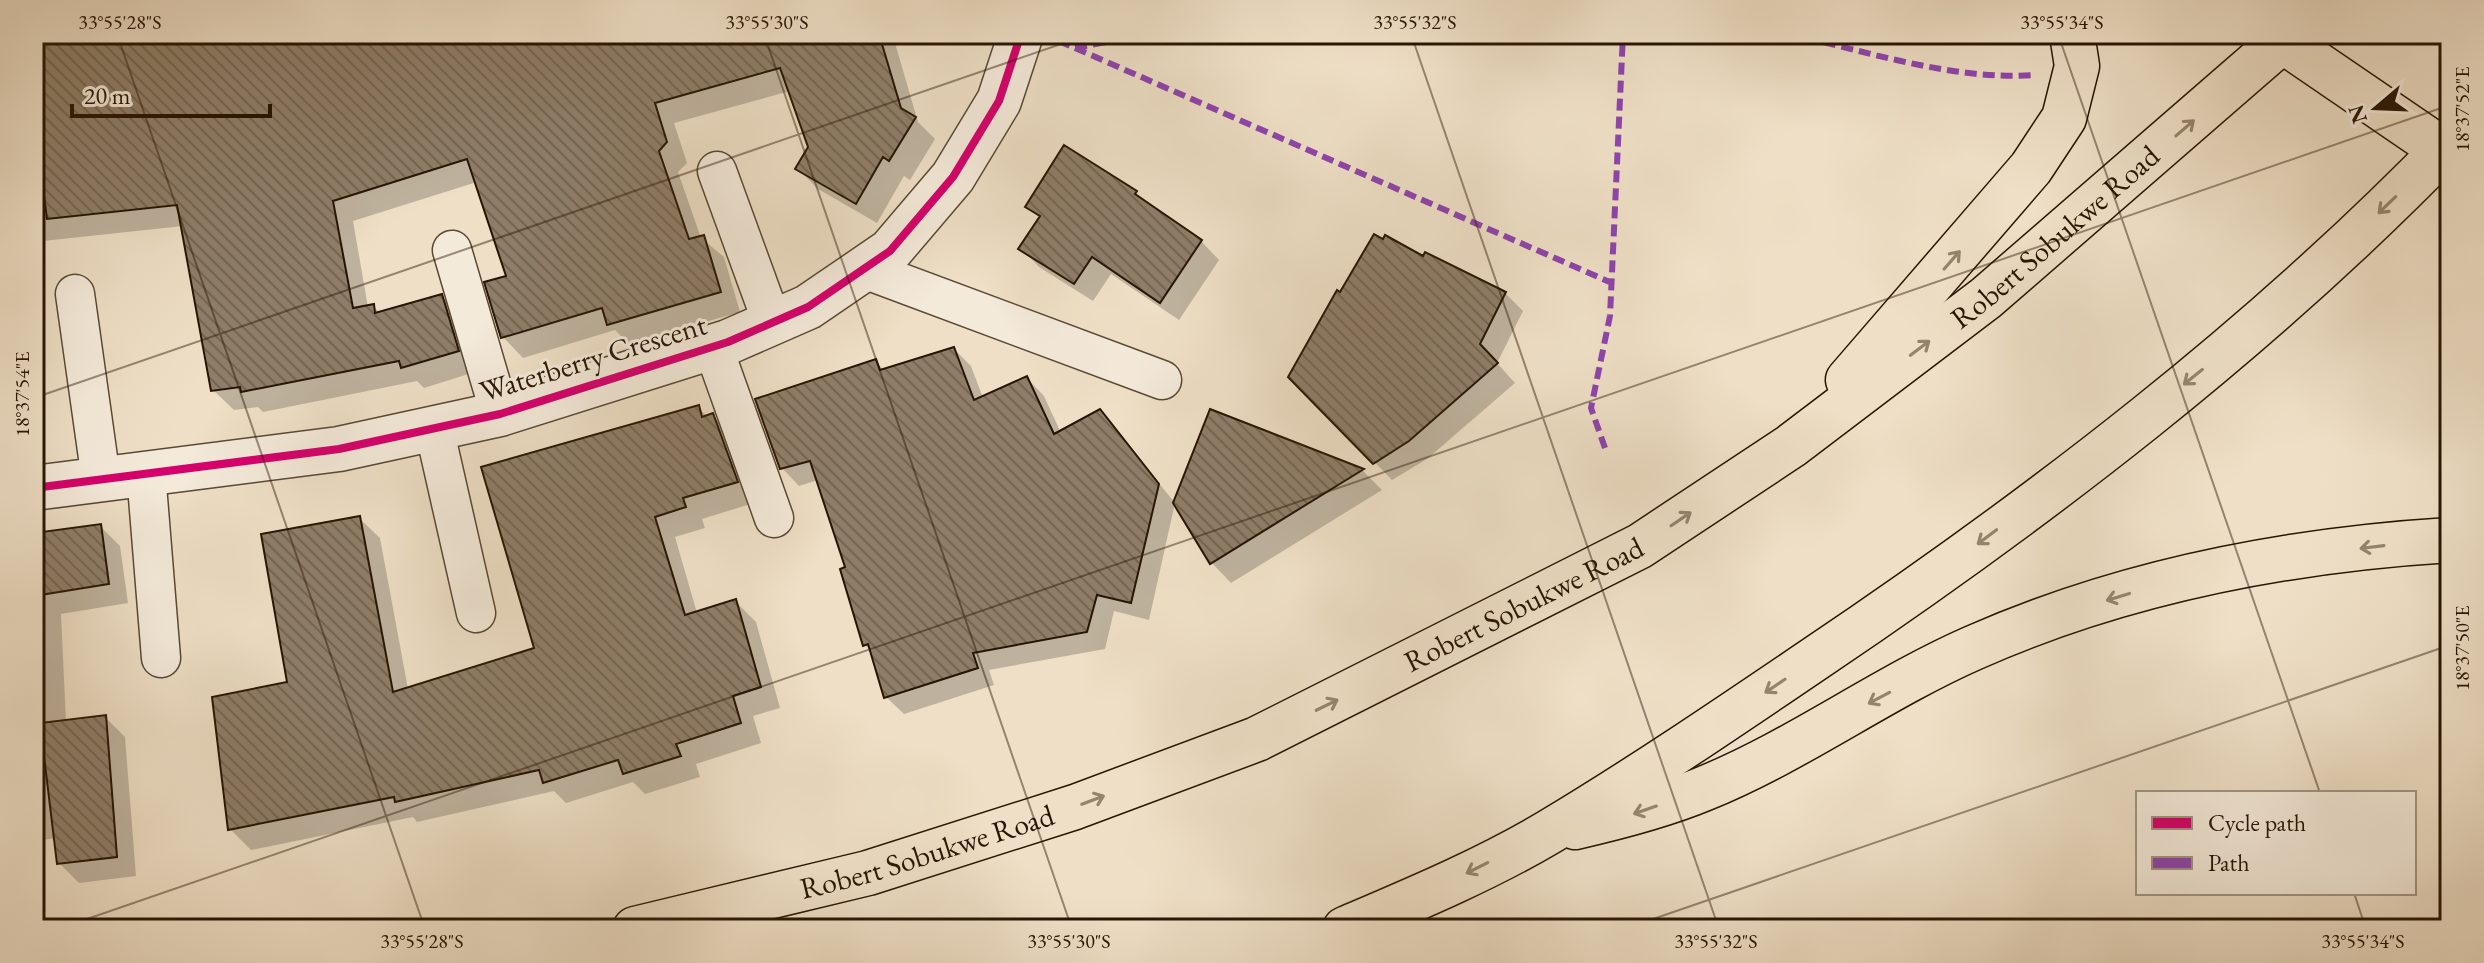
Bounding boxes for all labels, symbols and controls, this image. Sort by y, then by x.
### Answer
text: 33°55'28"S [78,9,162,35]
text: 33°55'30"S [725,9,809,35]
text: 33°55'32"S [1373,9,1457,35]
text: 33°55'34"S [2020,9,2104,35]
text: 18°37'52"E [2449,66,2475,152]
scale bar [72,68,270,118]
north arrow [2336,68,2416,148]
text: 20 m [84,80,131,111]
text: N [2341,101,2374,127]
one-way arrow [2174,120,2194,138]
street label: Robert Sobukwe Road [1942,136,2168,337]
one-way arrow [2378,195,2397,214]
one-way arrow [1943,250,1961,270]
street label: Waterberry Crescent [475,304,712,411]
one-way arrow [1909,340,1930,357]
text: 18°37'54"E [9,351,35,437]
one-way arrow [2183,368,2203,386]
one-way arrow [1670,511,1692,527]
street label: Robert Sobukwe Road [1397,527,1651,681]
one-way arrow [1977,528,1999,545]
one-way arrow [2359,539,2386,554]
one-way arrow [2105,590,2131,605]
text: 18°37'50"E [2449,605,2475,691]
one-way arrow [1764,678,1786,694]
one-way arrow [1868,690,1891,706]
one-way arrow [1315,696,1339,712]
legend [2136,791,2416,895]
one-way arrow [1080,792,1105,806]
street label: Robert Sobukwe Road [796,795,1059,908]
one-way arrow [1632,803,1657,818]
text: Cycle path [2208,807,2306,838]
text: Path [2208,847,2250,878]
one-way arrow [1466,861,1490,876]
text: 33°55'28"S [380,928,464,954]
text: 33°55'30"S [1027,928,1111,954]
text: 33°55'32"S [1674,928,1758,954]
text: 33°55'34"S [2321,928,2405,954]

